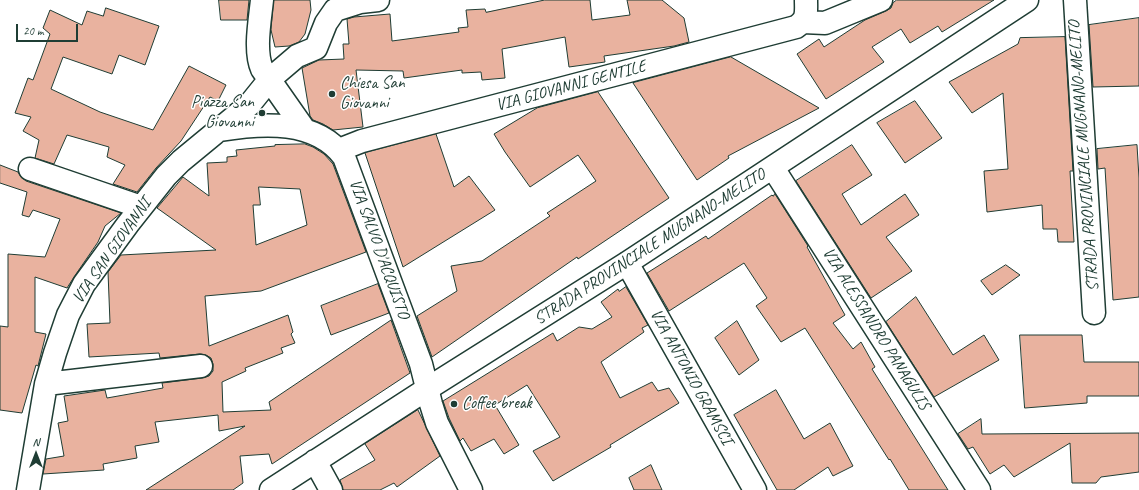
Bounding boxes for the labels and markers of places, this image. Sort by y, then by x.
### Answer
place label: Chiesa San Giovanni [340,74,405,114]
marker: Chiesa San Giovanni [327,89,337,99]
place label: Piazza San Giovanni [191,93,254,133]
marker: Piazza San Giovanni [257,108,267,118]
place label: Coffee break [462,394,532,414]
marker: Coffee break [449,399,459,409]

